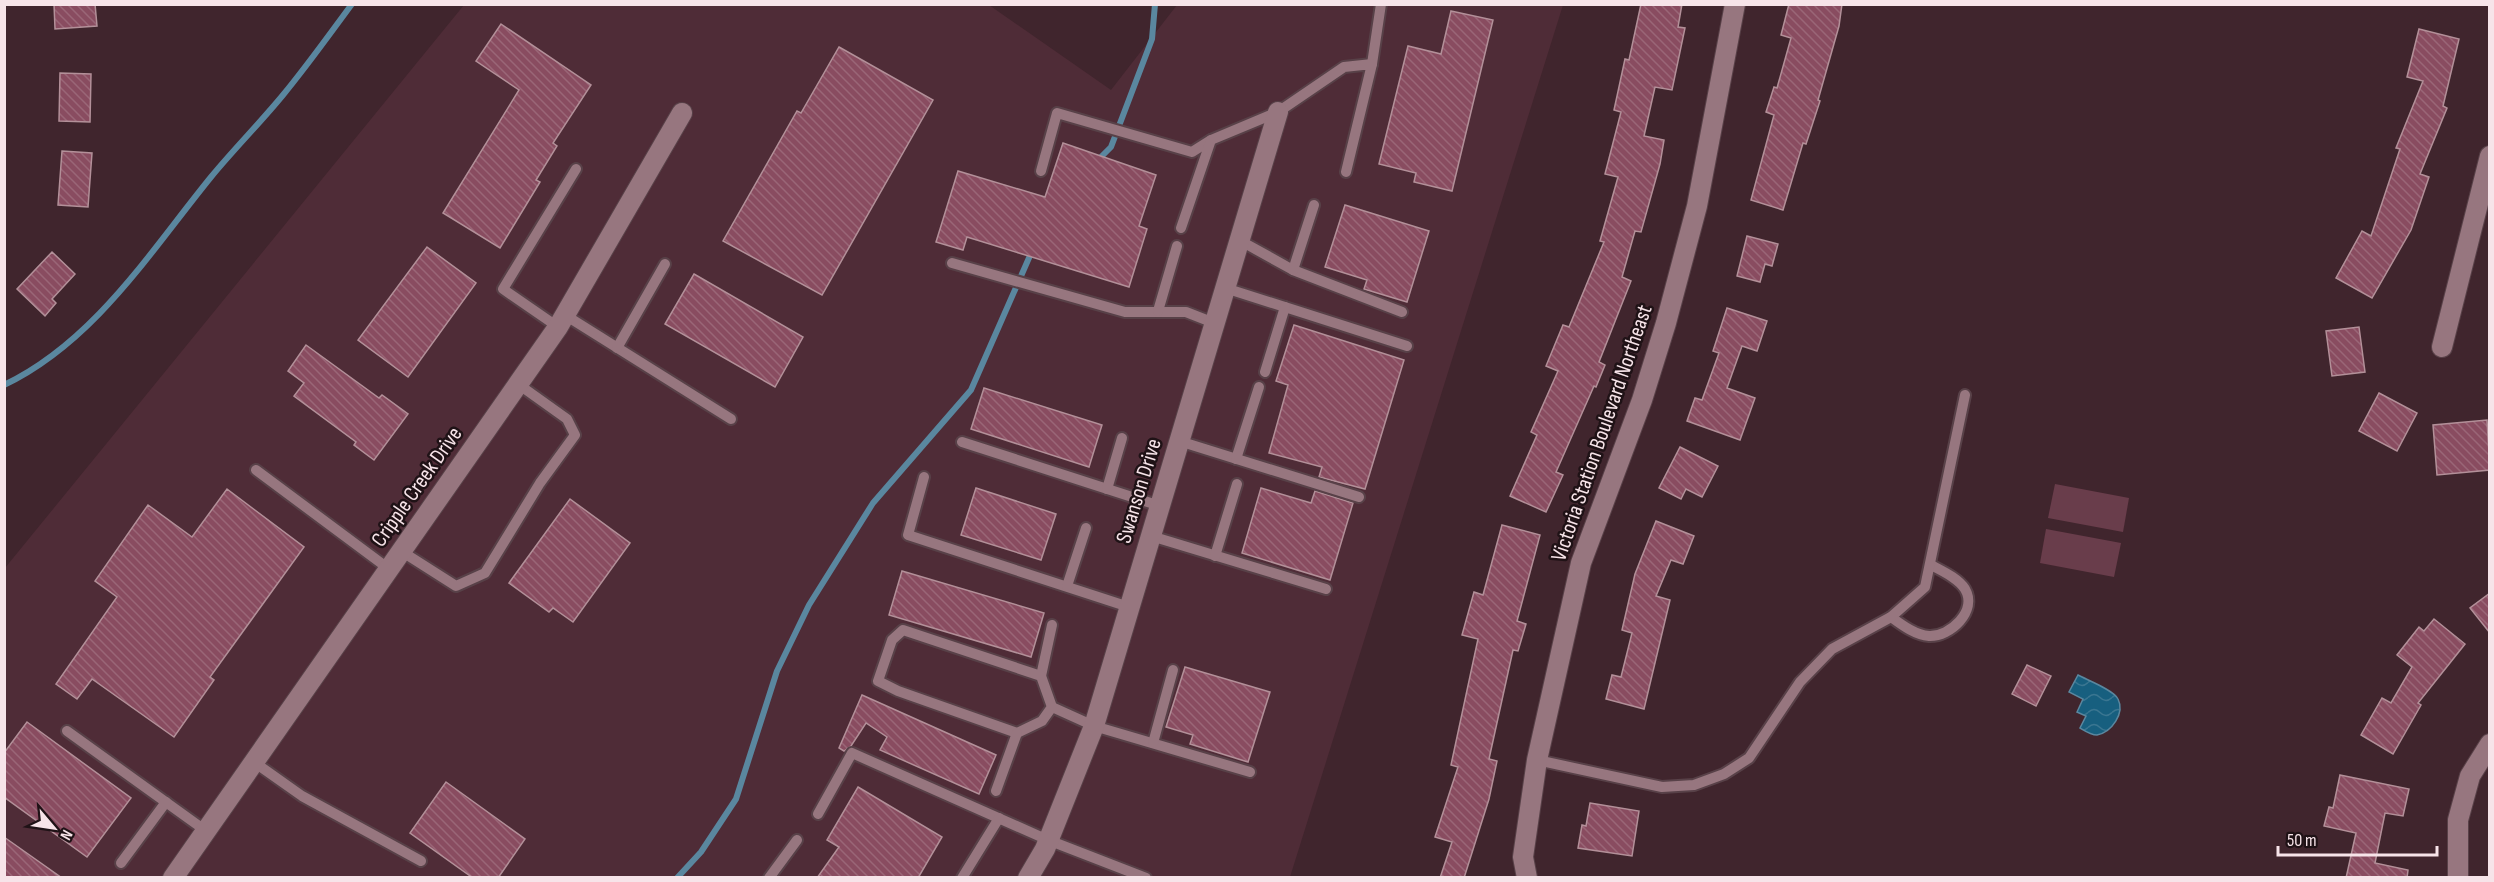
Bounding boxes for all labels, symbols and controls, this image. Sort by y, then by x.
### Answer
street label: Victoria Station Boulevard Northeast [1545,301,1659,565]
street label: Cripple Creek Drive [366,422,468,552]
street label: Swanson Drive [1110,436,1168,546]
north arrow [24,798,84,858]
scale bar [2278,819,2437,857]
text: N [55,826,76,843]
text: 50 m [2287,830,2317,851]

